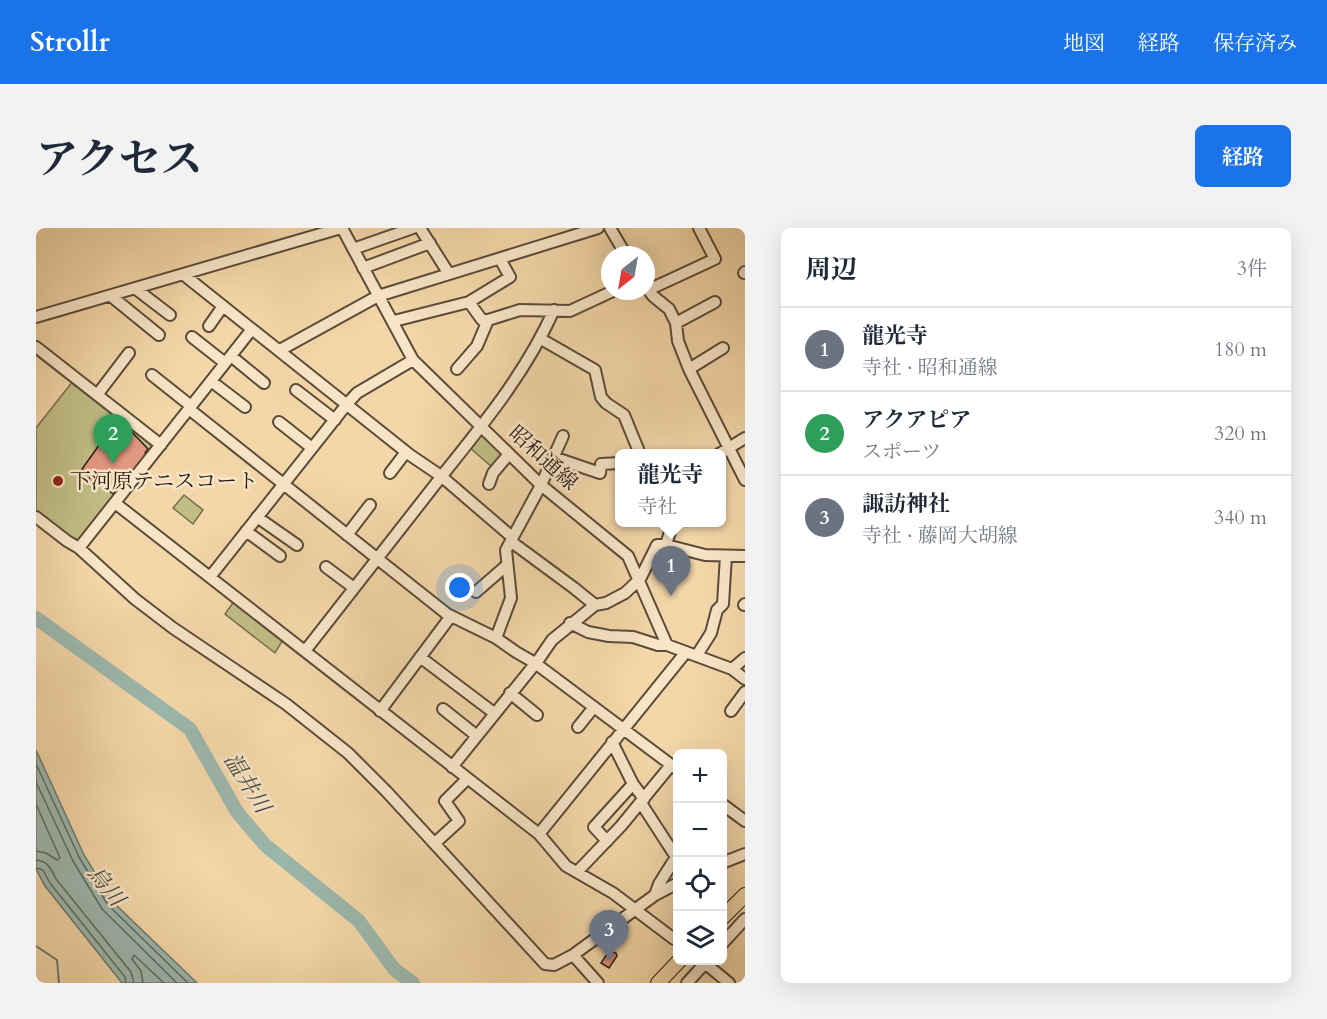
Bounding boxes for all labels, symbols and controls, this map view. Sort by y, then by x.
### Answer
text: Strollr [30,23,110,61]
text: 地図 [1063,29,1105,58]
text: 経路 [1138,29,1180,58]
text: 保存済み [1213,29,1297,58]
button: 経路 [1195,125,1291,187]
text: アクセス [36,131,203,188]
north arrow [601,246,655,300]
text: 周辺 [805,252,857,287]
text: 3件 [1237,255,1267,282]
text: 龍光寺 [862,321,928,351]
text: 1 [819,336,830,363]
text: 180 m [1214,336,1267,363]
text: 寺社 · 昭和通線 [862,354,998,381]
text: アクアピア [862,405,971,435]
pin: 2 [94,414,133,464]
street label: 昭和通線 [502,419,584,497]
text: 2 [819,420,830,447]
text: 320 m [1214,420,1267,447]
text: スポーツ [862,438,941,465]
popup [615,449,726,527]
text: 龍光寺 [637,460,704,490]
place label: 下河原テニスコート [70,467,258,496]
marker: 下河原テニスコート [51,474,65,488]
text: 諏訪神社 [862,489,950,519]
text: 寺社 [637,493,677,520]
text: 3 [819,504,830,531]
text: 340 m [1214,504,1267,531]
text: 寺社 · 藤岡大胡線 [862,522,1018,549]
pin: 1 [652,546,690,596]
your location [445,573,474,602]
water label: 温井川 [217,747,278,821]
map controls [673,749,727,965]
button: + [673,749,727,803]
button: − [673,803,727,857]
button: locate [673,857,727,911]
water label: 烏川 [80,859,133,914]
pin: 3 [590,910,628,960]
button: layers [673,911,727,965]

